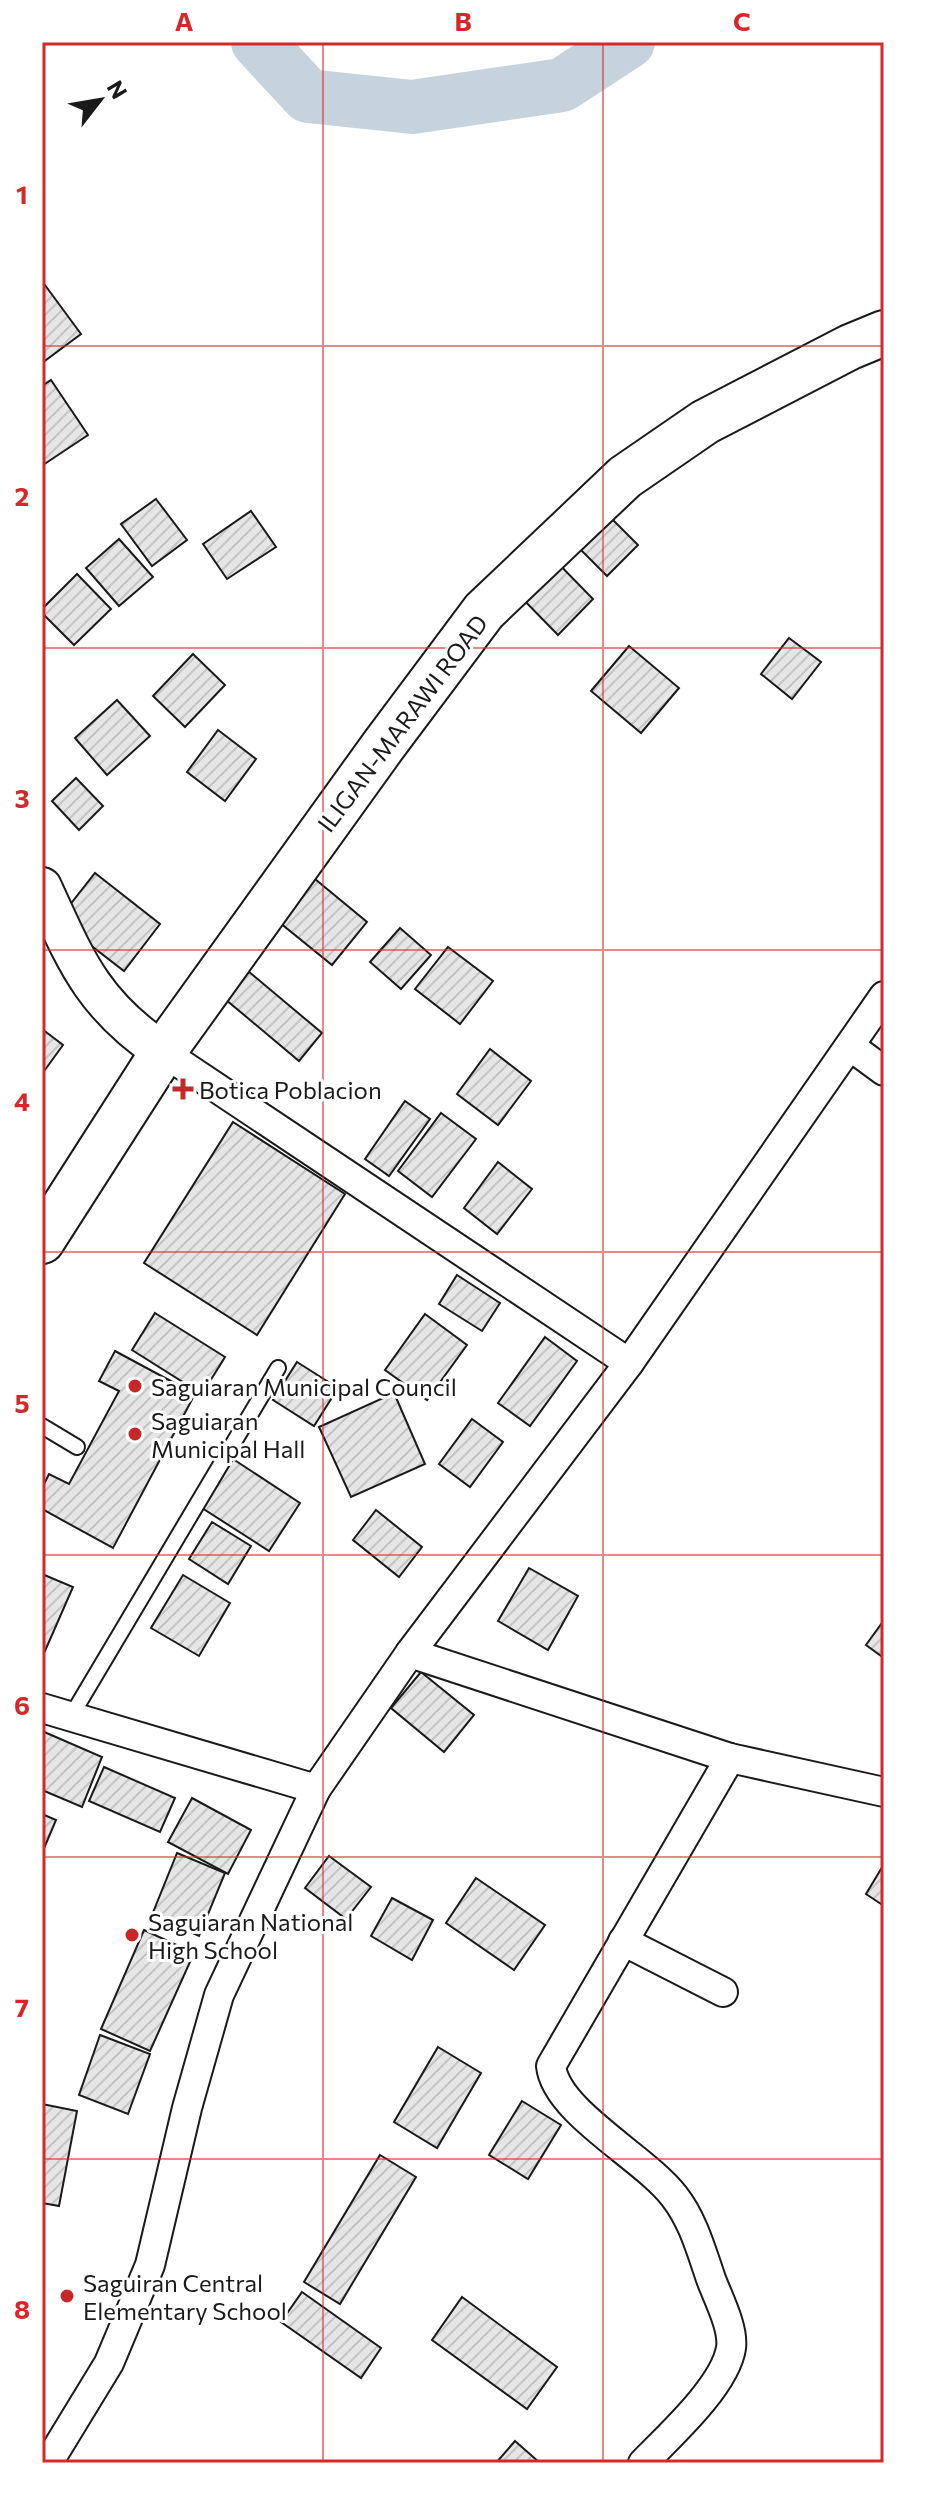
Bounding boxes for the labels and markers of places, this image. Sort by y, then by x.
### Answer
place label: Botica Poblacion [199,1075,382,1104]
marker: Botica Poblacion [174,1080,192,1098]
place label: Saguiaran Municipal Council [151,1372,457,1401]
marker: Saguiaran Municipal Council [126,1377,144,1395]
place label: Saguiaran Municipal Hall [151,1406,305,1463]
marker: Saguiaran Municipal Hall [126,1425,144,1443]
place label: Saguiaran National High School [148,1907,353,1964]
marker: Saguiaran National High School [123,1926,141,1944]
place label: Saguiran Central Elementary School [83,2268,287,2325]
marker: Saguiran Central Elementary School [58,2287,76,2305]

